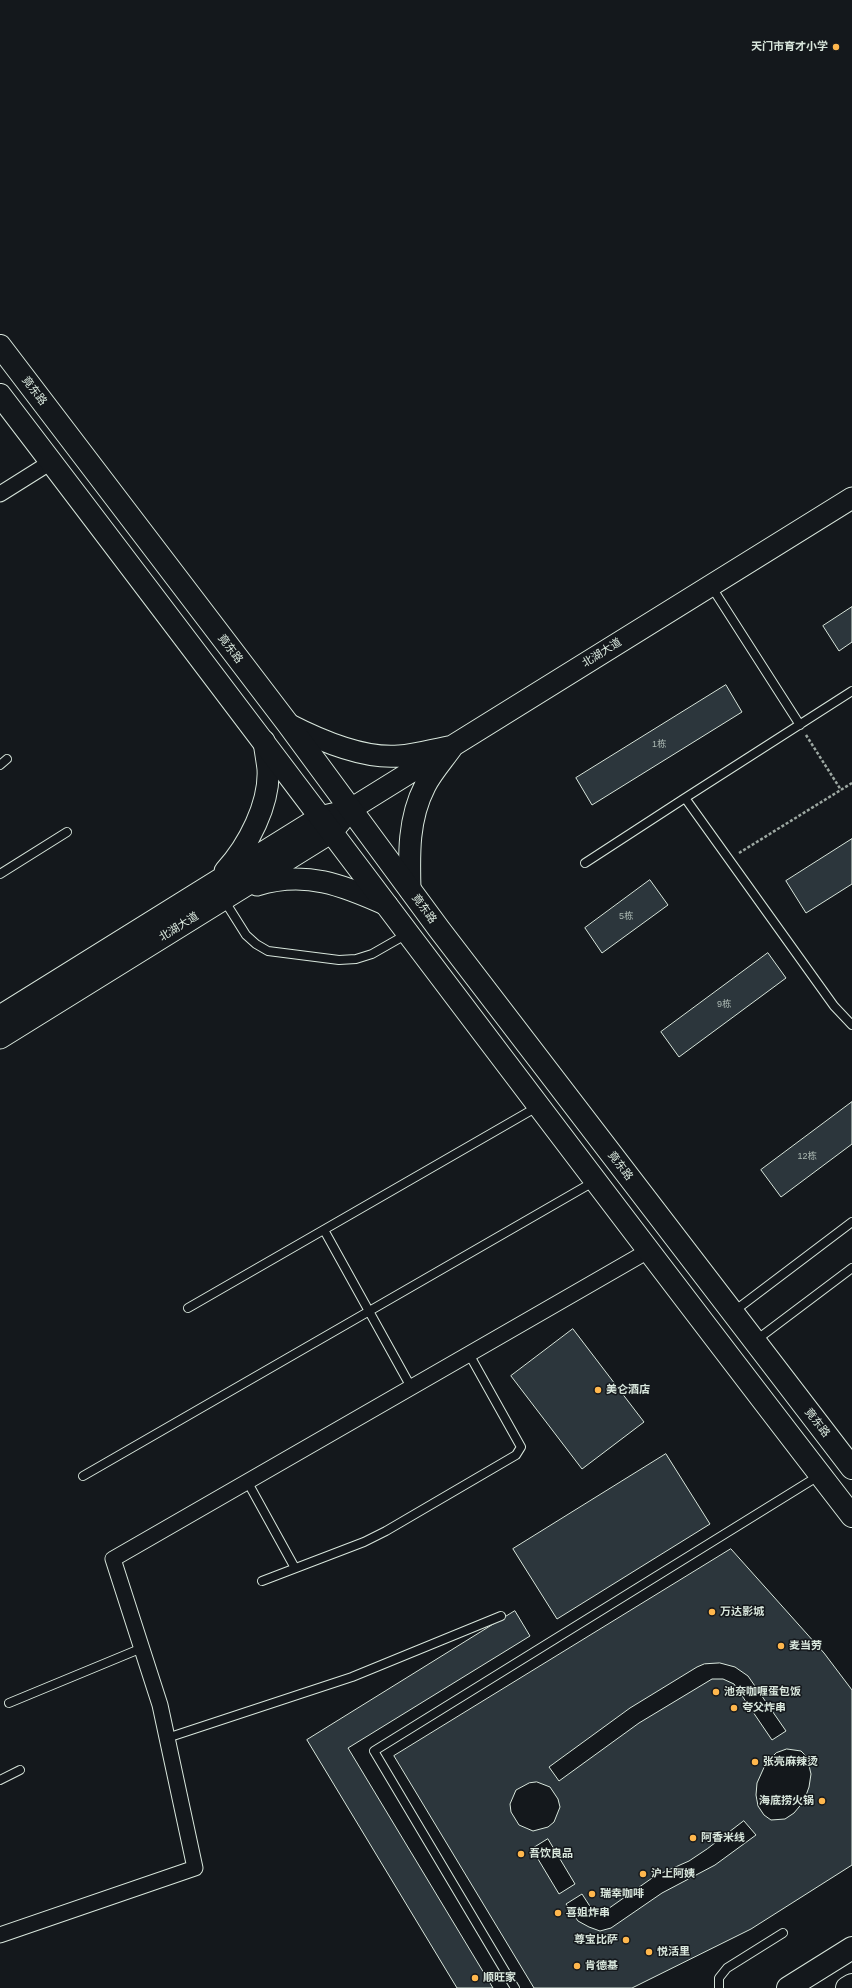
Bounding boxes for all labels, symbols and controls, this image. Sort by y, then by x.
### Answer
place label: 天门市育才小学 [751,40,828,54]
marker: 天门市育才小学 [831,42,841,52]
street label: 竟东路 [19,374,49,408]
street label: 竟东路 [215,632,245,666]
street label: 北湖大道 [580,636,624,670]
house number: 1栋 [652,740,666,750]
street label: 竟东路 [409,892,439,926]
street label: 北湖大道 [157,910,201,944]
house number: 5栋 [619,912,633,922]
house number: 9栋 [717,1000,731,1010]
street label: 竟东路 [605,1149,635,1183]
house number: 12栋 [797,1152,817,1162]
place label: 美仑酒店 [606,1383,650,1397]
marker: 美仑酒店 [593,1385,603,1395]
street label: 竟东路 [802,1406,832,1440]
place label: 万达影城 [720,1605,764,1619]
marker: 万达影城 [707,1607,717,1617]
place label: 麦当劳 [789,1639,822,1653]
marker: 麦当劳 [776,1641,786,1651]
place label: 池奈咖喱蛋包饭 [724,1685,801,1699]
marker: 池奈咖喱蛋包饭 [711,1687,721,1697]
place label: 夸父炸串 [742,1701,786,1715]
marker: 夸父炸串 [729,1703,739,1713]
place label: 张亮麻辣烫 [763,1755,818,1769]
marker: 张亮麻辣烫 [750,1757,760,1767]
place label: 海底捞火锅 [759,1794,814,1808]
marker: 海底捞火锅 [817,1796,827,1806]
place label: 阿香米线 [701,1831,745,1845]
marker: 阿香米线 [688,1833,698,1843]
place label: 吾饮良品 [529,1847,573,1861]
marker: 吾饮良品 [516,1849,526,1859]
place label: 沪上阿姨 [651,1867,695,1881]
marker: 沪上阿姨 [638,1869,648,1879]
place label: 瑞幸咖啡 [600,1887,644,1901]
marker: 瑞幸咖啡 [587,1889,597,1899]
place label: 喜姐炸串 [566,1906,610,1920]
marker: 喜姐炸串 [553,1908,563,1918]
place label: 尊宝比萨 [574,1933,618,1947]
marker: 尊宝比萨 [621,1935,631,1945]
place label: 悦活里 [657,1945,690,1959]
marker: 悦活里 [644,1947,654,1957]
place label: 肯德基 [585,1959,618,1973]
marker: 肯德基 [572,1961,582,1971]
place label: 顺旺家 [483,1971,516,1985]
marker: 顺旺家 [470,1973,480,1983]

